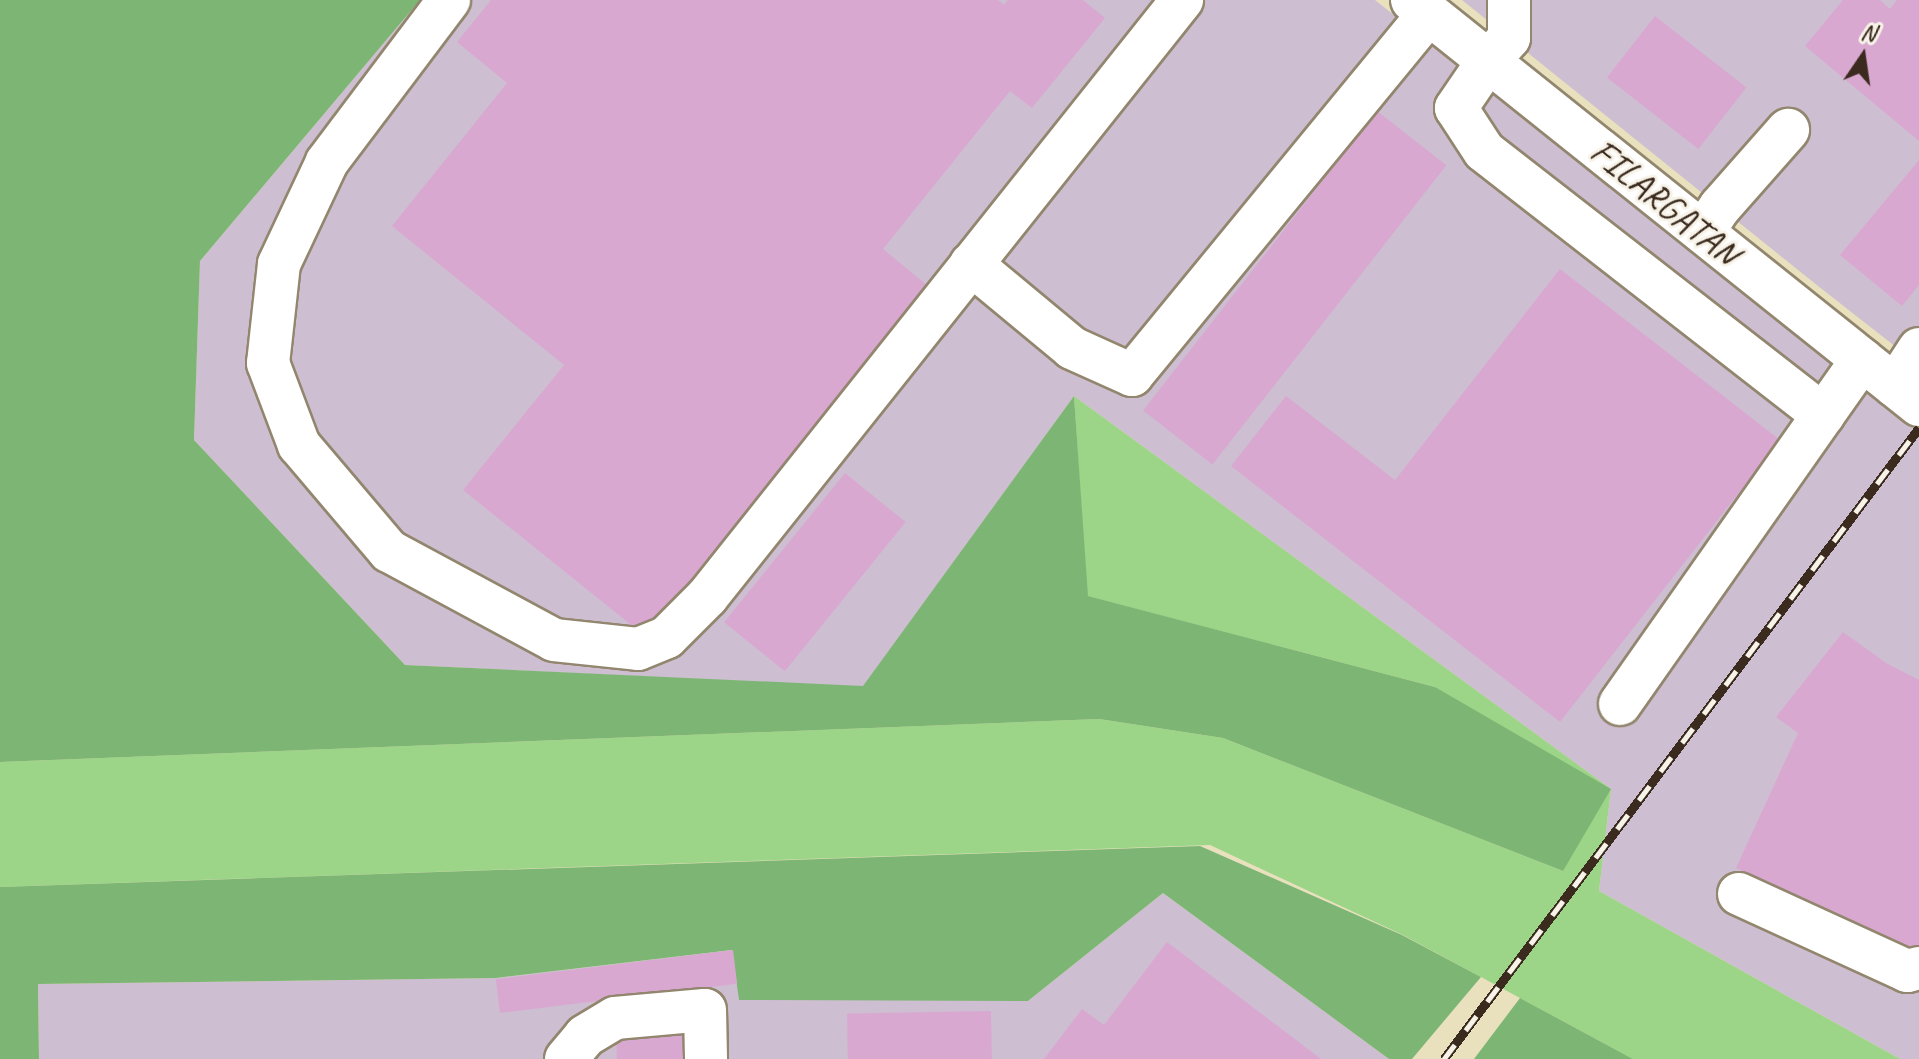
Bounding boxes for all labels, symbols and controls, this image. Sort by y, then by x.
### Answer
north arrow [1823,16,1903,96]
text: N [1859,17,1878,48]
street label: FILARGATAN [1581,128,1749,276]

